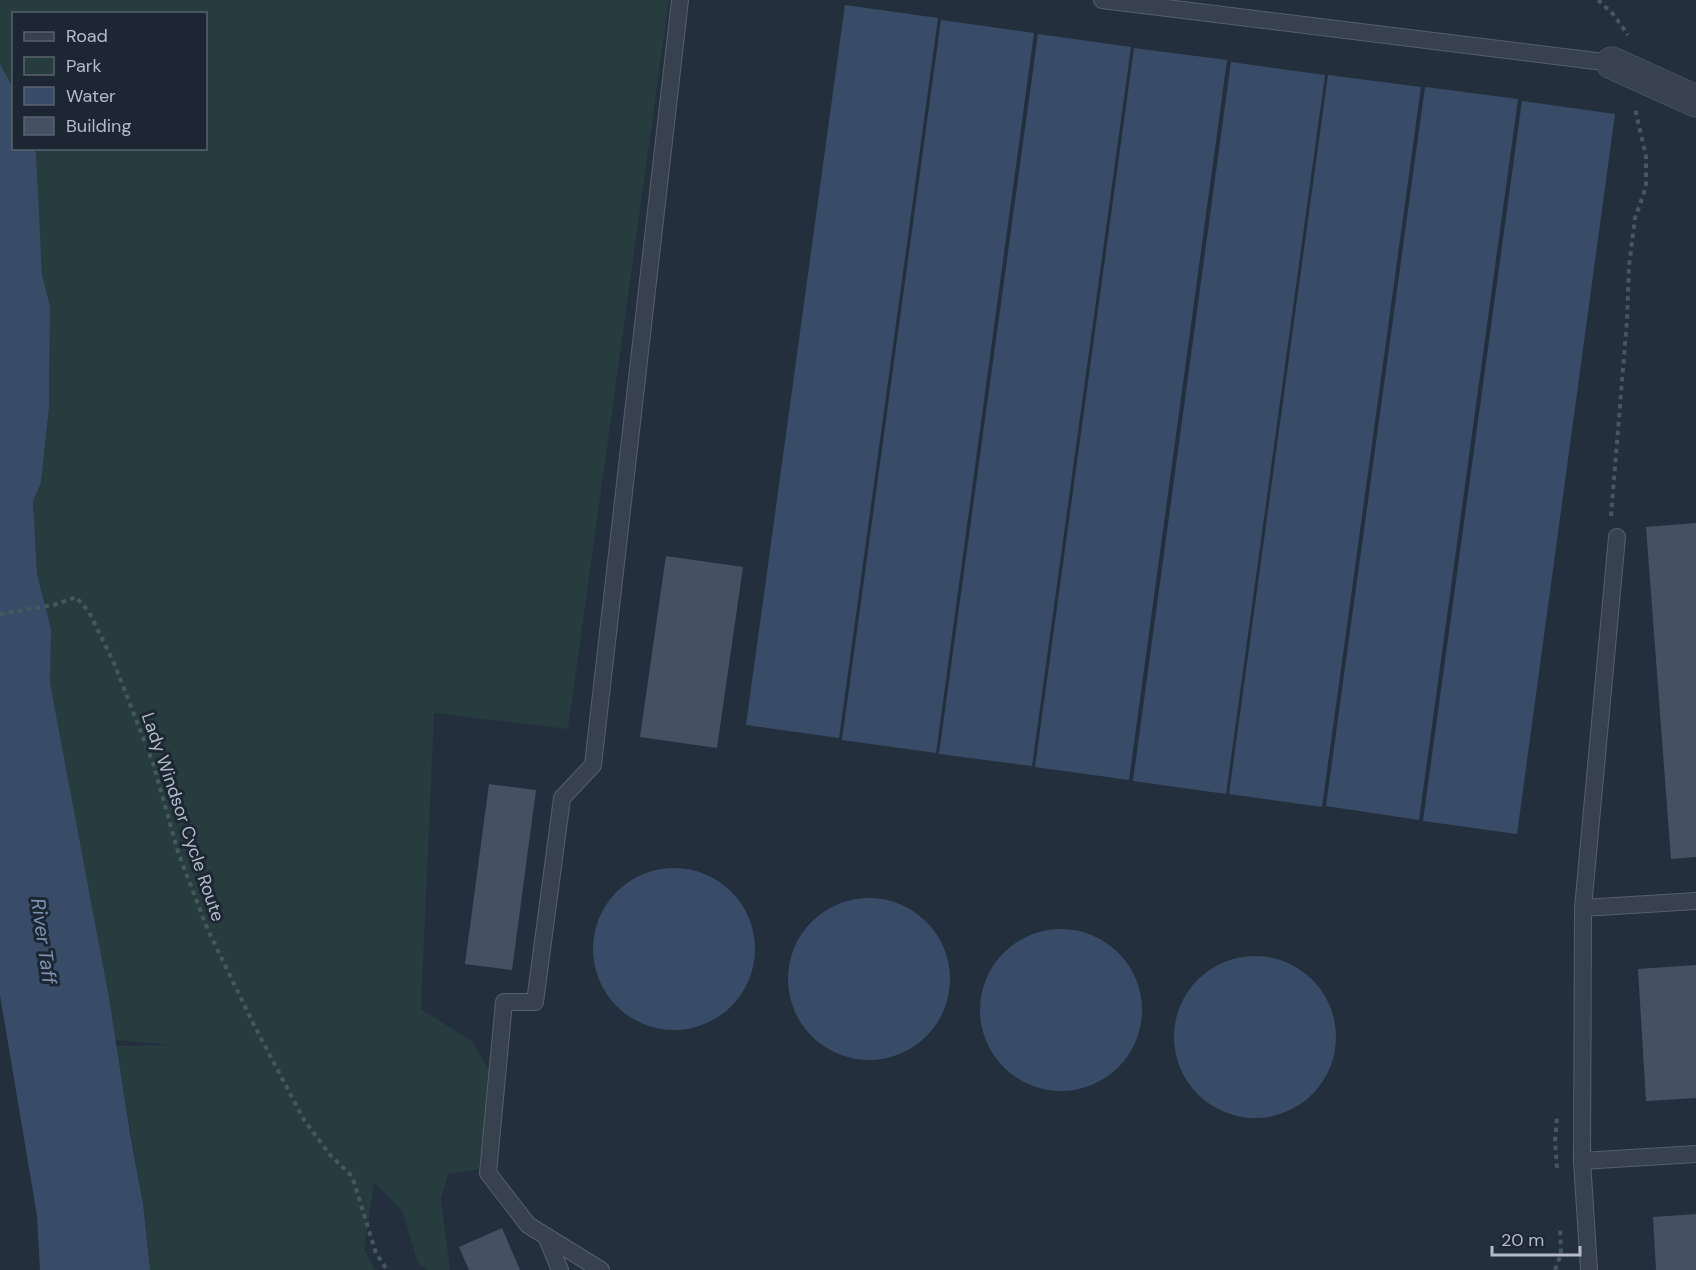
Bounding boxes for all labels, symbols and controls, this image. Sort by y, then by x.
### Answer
legend [12,12,207,150]
text: Road [66,24,108,48]
text: Park [66,54,102,78]
text: Water [66,84,116,108]
text: Building [66,114,131,138]
street label: Lady Windsor Cycle Route [136,709,230,925]
water label: River Taff [25,897,63,987]
scale bar [1492,1219,1580,1257]
text: 20 m [1501,1228,1544,1252]

